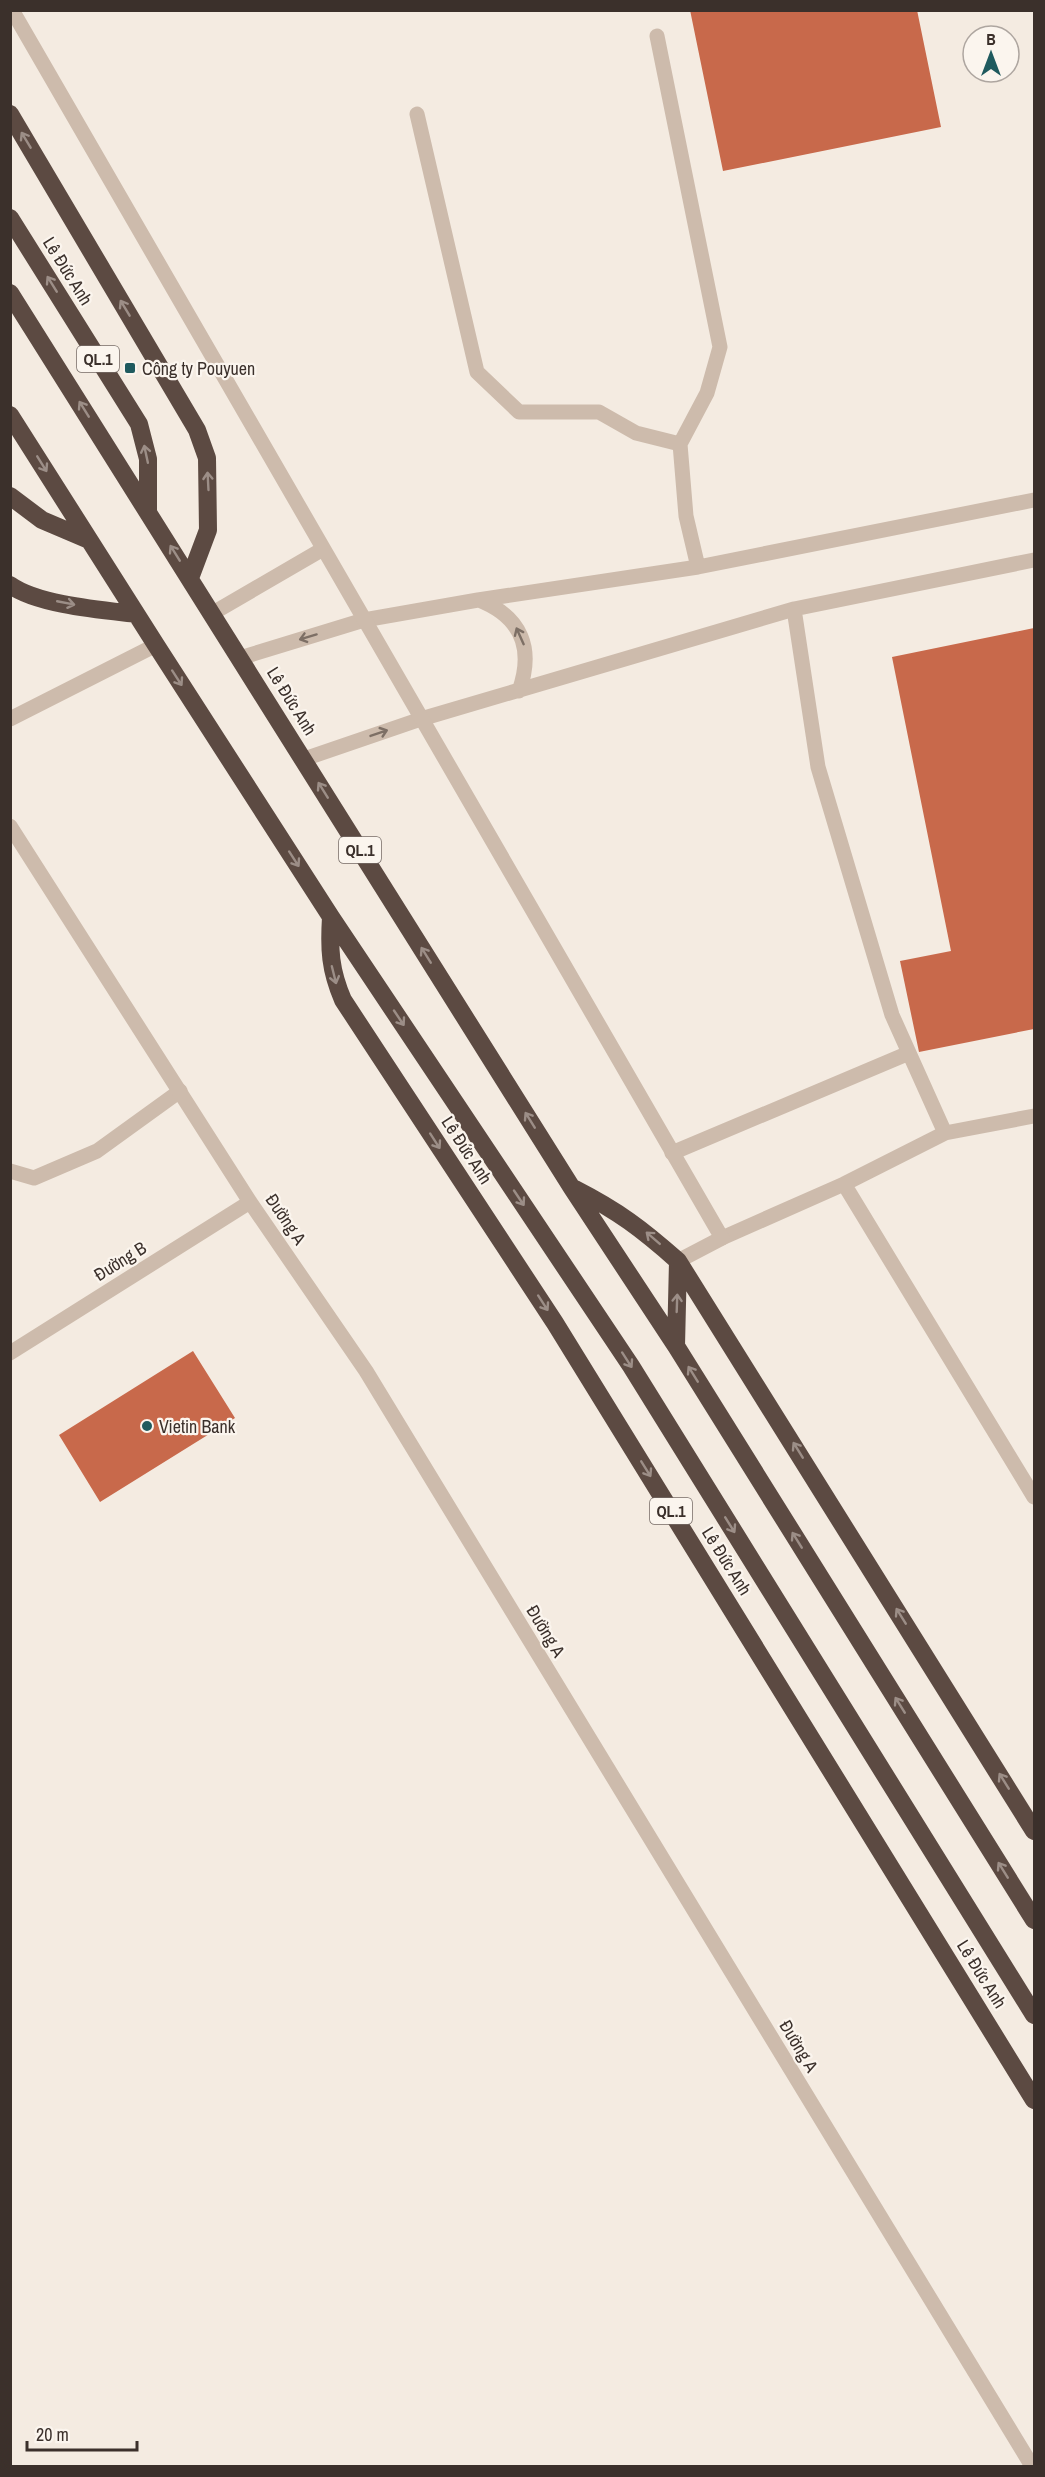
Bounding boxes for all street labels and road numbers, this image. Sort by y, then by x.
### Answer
street label: Lê Đức Anh [37,232,99,310]
road number: QL.1 [77,346,119,372]
street label: Lê Đức Anh [261,662,323,740]
road number: QL.1 [339,837,381,863]
street label: Lê Đức Anh [436,1111,498,1189]
street label: Đường A [260,1189,312,1250]
street label: Đường B [89,1235,151,1287]
road number: QL.1 [650,1498,692,1524]
street label: Lê Đức Anh [696,1522,758,1600]
street label: Đường A [521,1600,571,1662]
street label: Lê Đức Anh [951,1935,1013,2013]
street label: Đường A [774,2015,824,2077]

